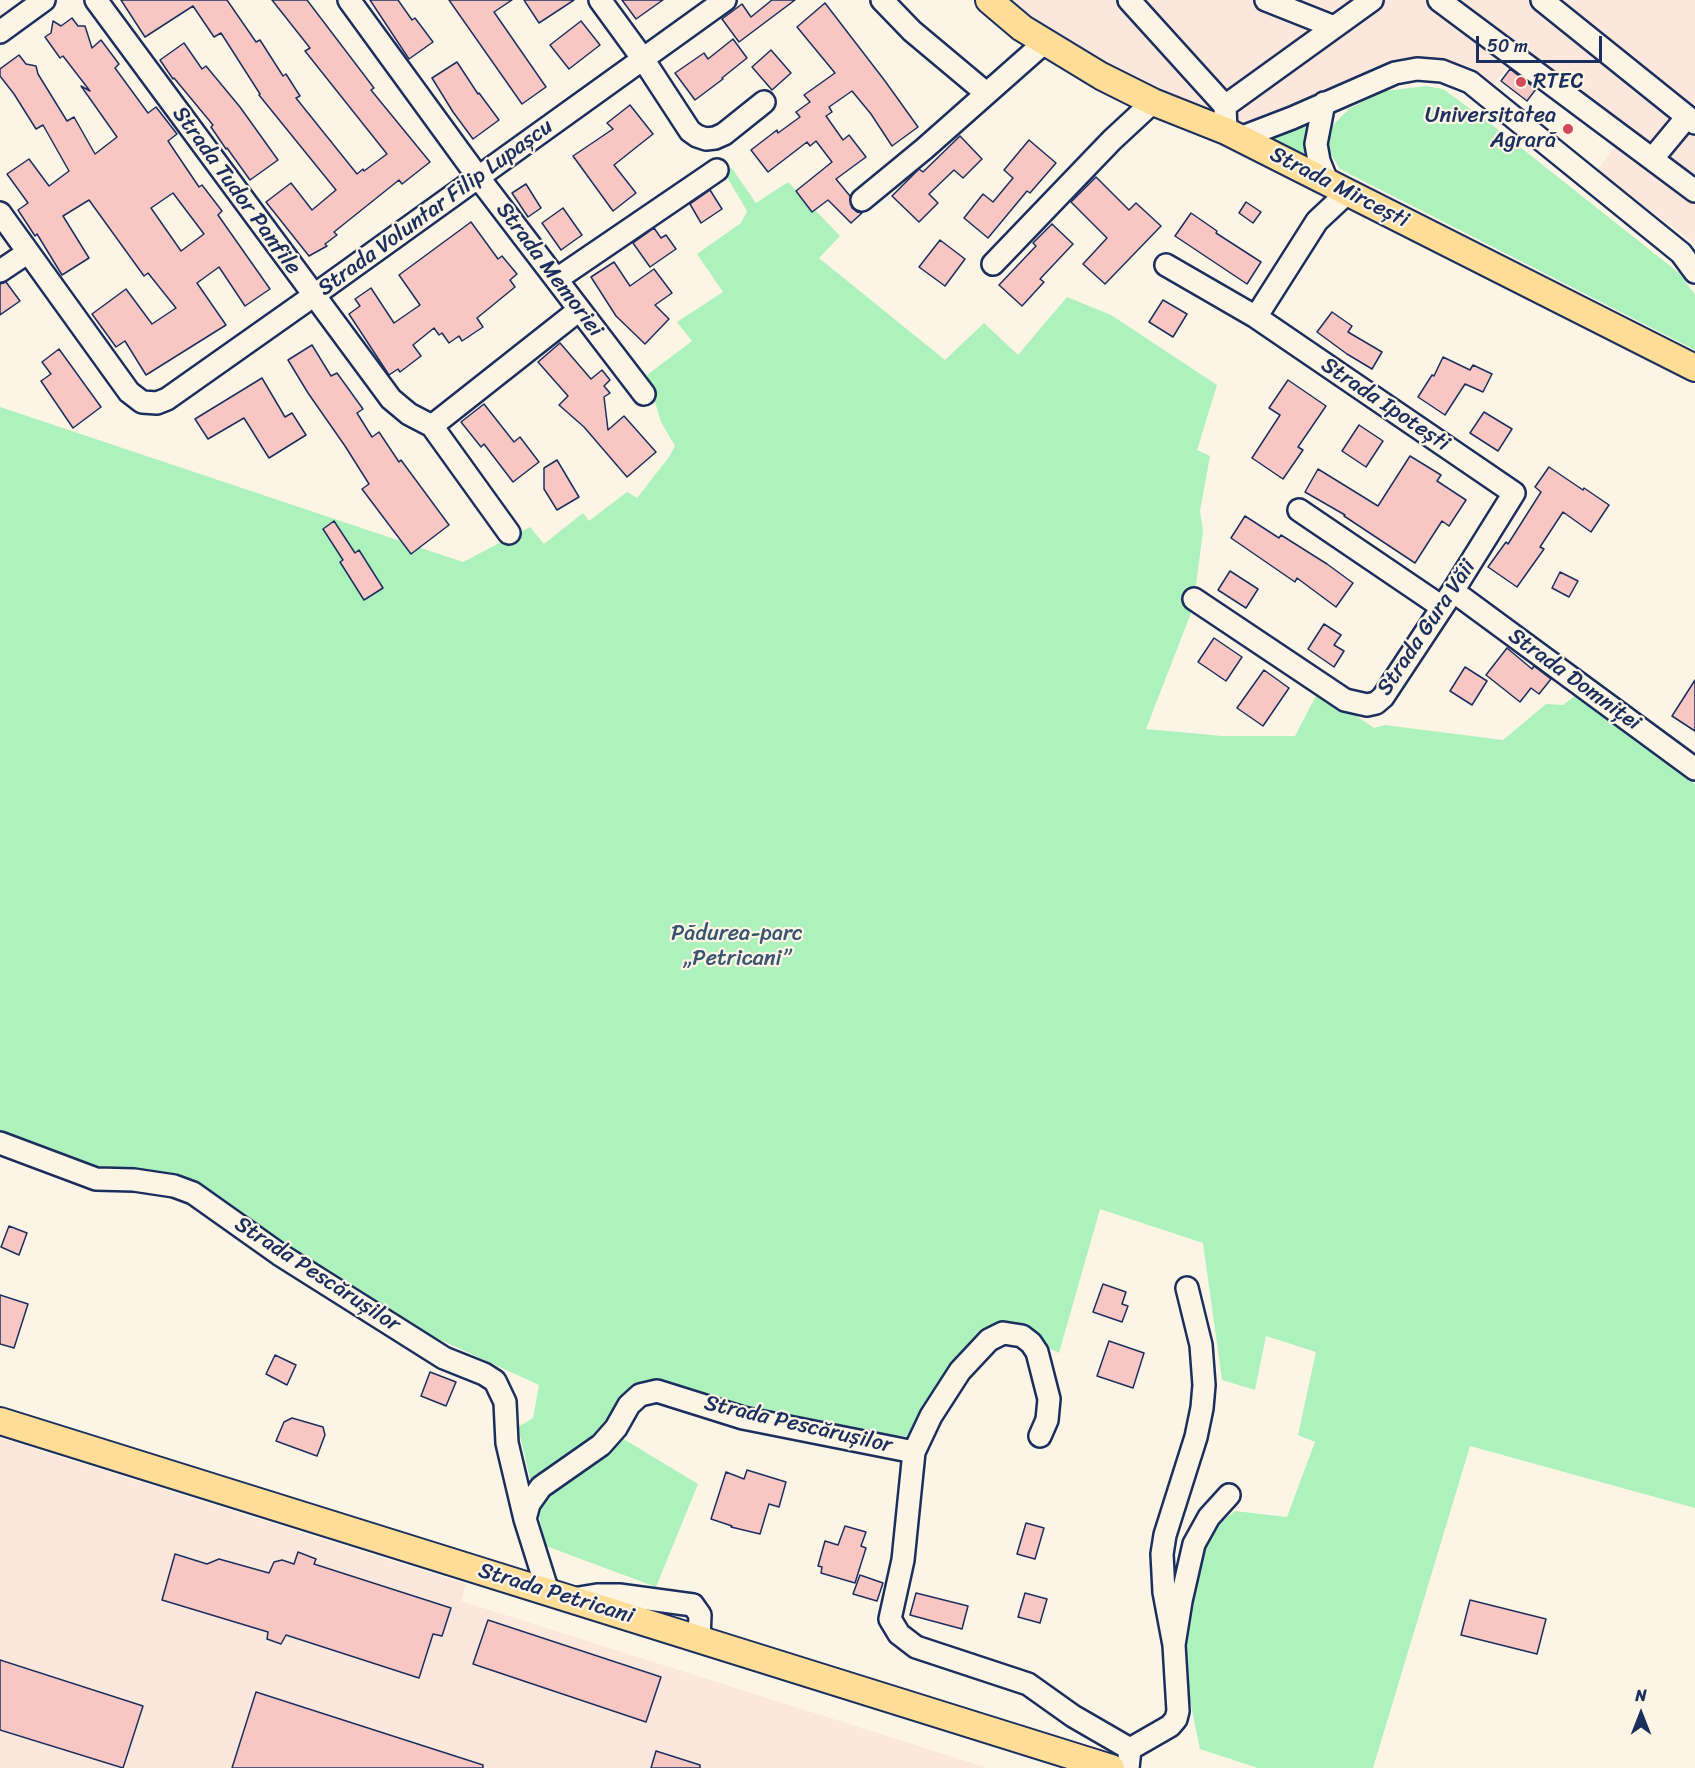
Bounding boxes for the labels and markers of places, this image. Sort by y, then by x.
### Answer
place label: RTEC [1533,69,1583,95]
marker: RTEC [1514,75,1528,89]
place label: Universitatea Agrară [1425,103,1556,154]
marker: Universitatea Agrară [1561,122,1575,136]

